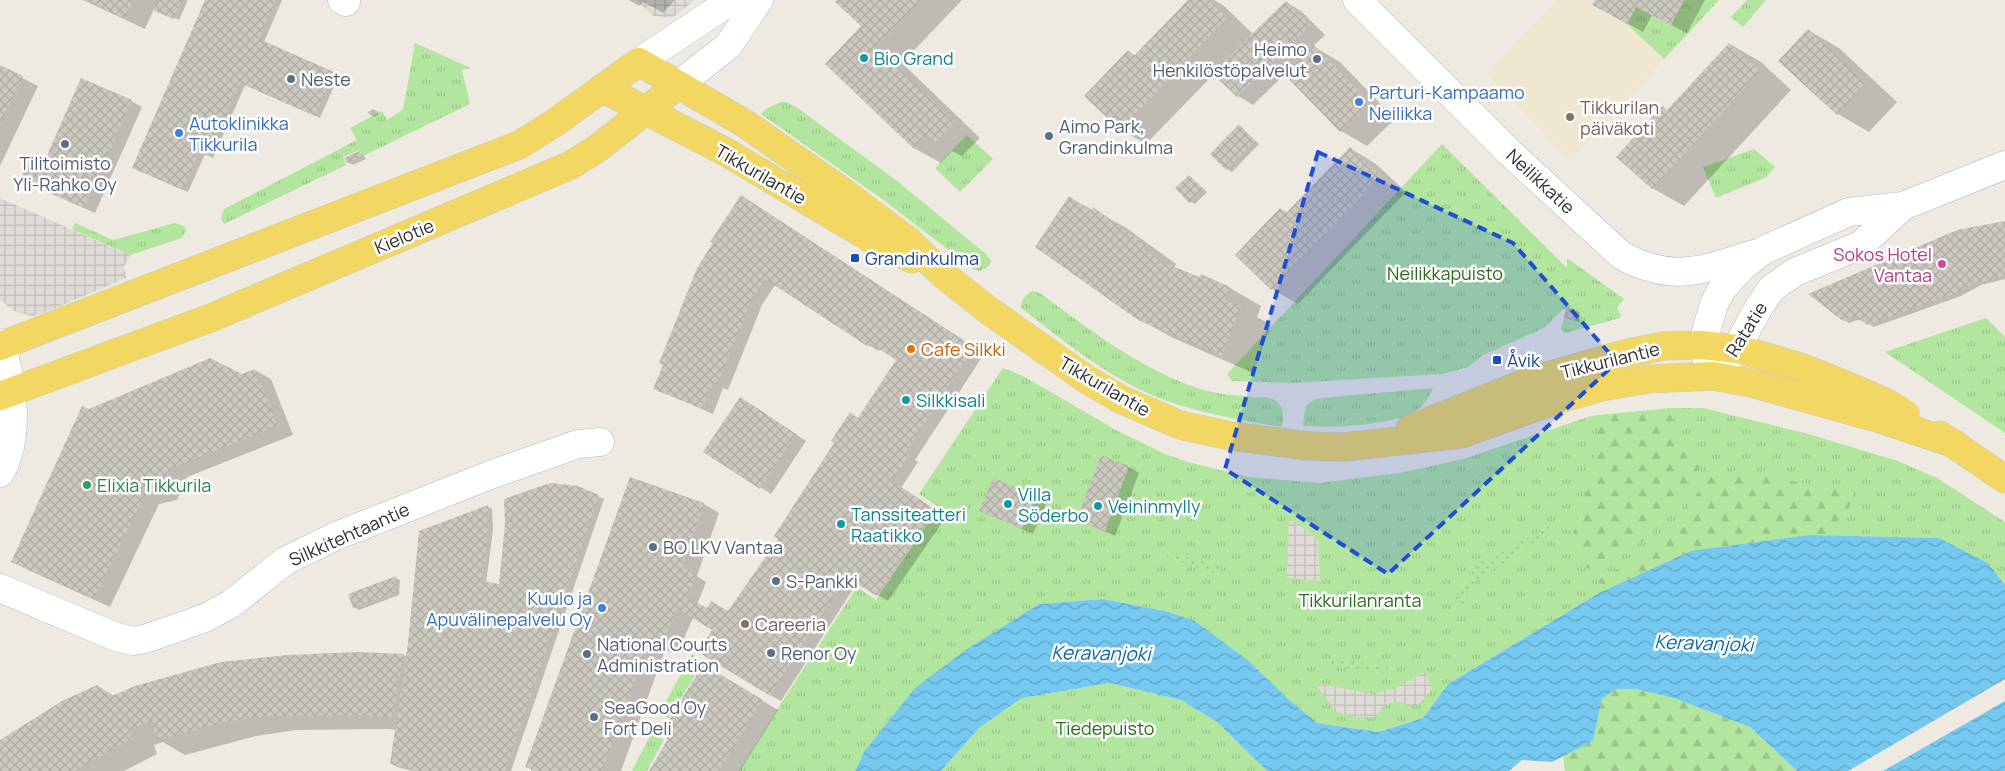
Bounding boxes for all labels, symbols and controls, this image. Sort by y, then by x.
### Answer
place label: Heimo Henkilöstöpalvelut [1153,37,1307,82]
place label: Bio Grand [874,46,954,70]
marker: Bio Grand [858,52,870,64]
marker: Heimo Henkilöstöpalvelut [1311,53,1323,65]
place label: Neste [301,67,351,91]
marker: Neste [285,73,297,85]
place label: Parturi-Kampaamo Neilikka [1369,80,1525,125]
place label: Tikkurilan päiväkoti [1580,95,1659,140]
marker: Parturi-Kampaamo Neilikka [1353,96,1365,108]
place label: Autoklinikka Tikkurila [189,111,289,156]
marker: Tikkurilan päiväkoti [1564,111,1576,123]
place label: Aimo Park, Grandinkulma [1059,114,1173,159]
marker: Autoklinikka Tikkurila [173,127,185,139]
marker: Aimo Park, Grandinkulma [1043,130,1055,142]
marker: Tilitoimisto Yli-Rahko Oy [59,138,71,150]
street label: Tikkurilantie [711,138,811,210]
street label: Neilikkatie [1502,143,1580,219]
place label: Tilitoimisto Yli-Rahko Oy [13,151,117,196]
street label: Kielotie [371,213,437,259]
place label: Sokos Hotel Vantaa [1833,242,1932,287]
place label: Grandinkulma [865,246,979,270]
marker: Grandinkulma [849,252,861,264]
marker: Sokos Hotel Vantaa [1936,258,1948,270]
park label: Neilikkapuisto [1387,261,1503,285]
street label: Ratatie [1720,297,1772,361]
street label: Tikkurilantie [1558,336,1662,384]
place label: Cafe Silkki [921,337,1006,361]
marker: Cafe Silkki [905,343,917,355]
place label: Åvik [1507,348,1541,372]
street label: Tikkurilantie [1055,350,1155,422]
marker: Åvik [1491,354,1503,366]
place label: Silkkisali [916,388,985,412]
marker: Silkkisali [900,394,912,406]
place label: Elixia Tikkurila [97,473,211,497]
marker: Elixia Tikkurila [81,479,93,491]
place label: Villa Söderbo [1018,482,1089,527]
place label: Veininmylly [1108,494,1201,518]
street label: Silkkitehtaantie [285,497,413,571]
marker: Villa Söderbo [1002,498,1014,510]
marker: Veininmylly [1092,500,1104,512]
place label: Tanssiteatteri Raatikko [851,502,966,547]
marker: Tanssiteatteri Raatikko [835,518,847,530]
place label: BO LKV Vantaa [663,535,783,559]
marker: BO LKV Vantaa [647,541,659,553]
place label: S-Pankki [786,569,858,593]
marker: S-Pankki [770,575,782,587]
place label: Kuulo ja Apuvälinepalvelu Oy [426,586,592,631]
park label: Tikkurilanranta [1298,588,1422,612]
marker: Kuulo ja Apuvälinepalvelu Oy [596,602,608,614]
place label: Careeria [755,612,826,636]
marker: Careeria [739,618,751,630]
water label: Keravanjoki [1654,628,1757,658]
place label: National Courts Administration [597,632,727,677]
water label: Keravanjoki [1051,639,1153,667]
place label: Renor Oy [781,641,857,665]
marker: Renor Oy [765,647,777,659]
marker: National Courts Administration [581,648,593,660]
place label: SeaGood Oy Fort Deli [604,695,707,740]
marker: SeaGood Oy Fort Deli [588,711,600,723]
park label: Tiedepuisto [1056,716,1154,740]

